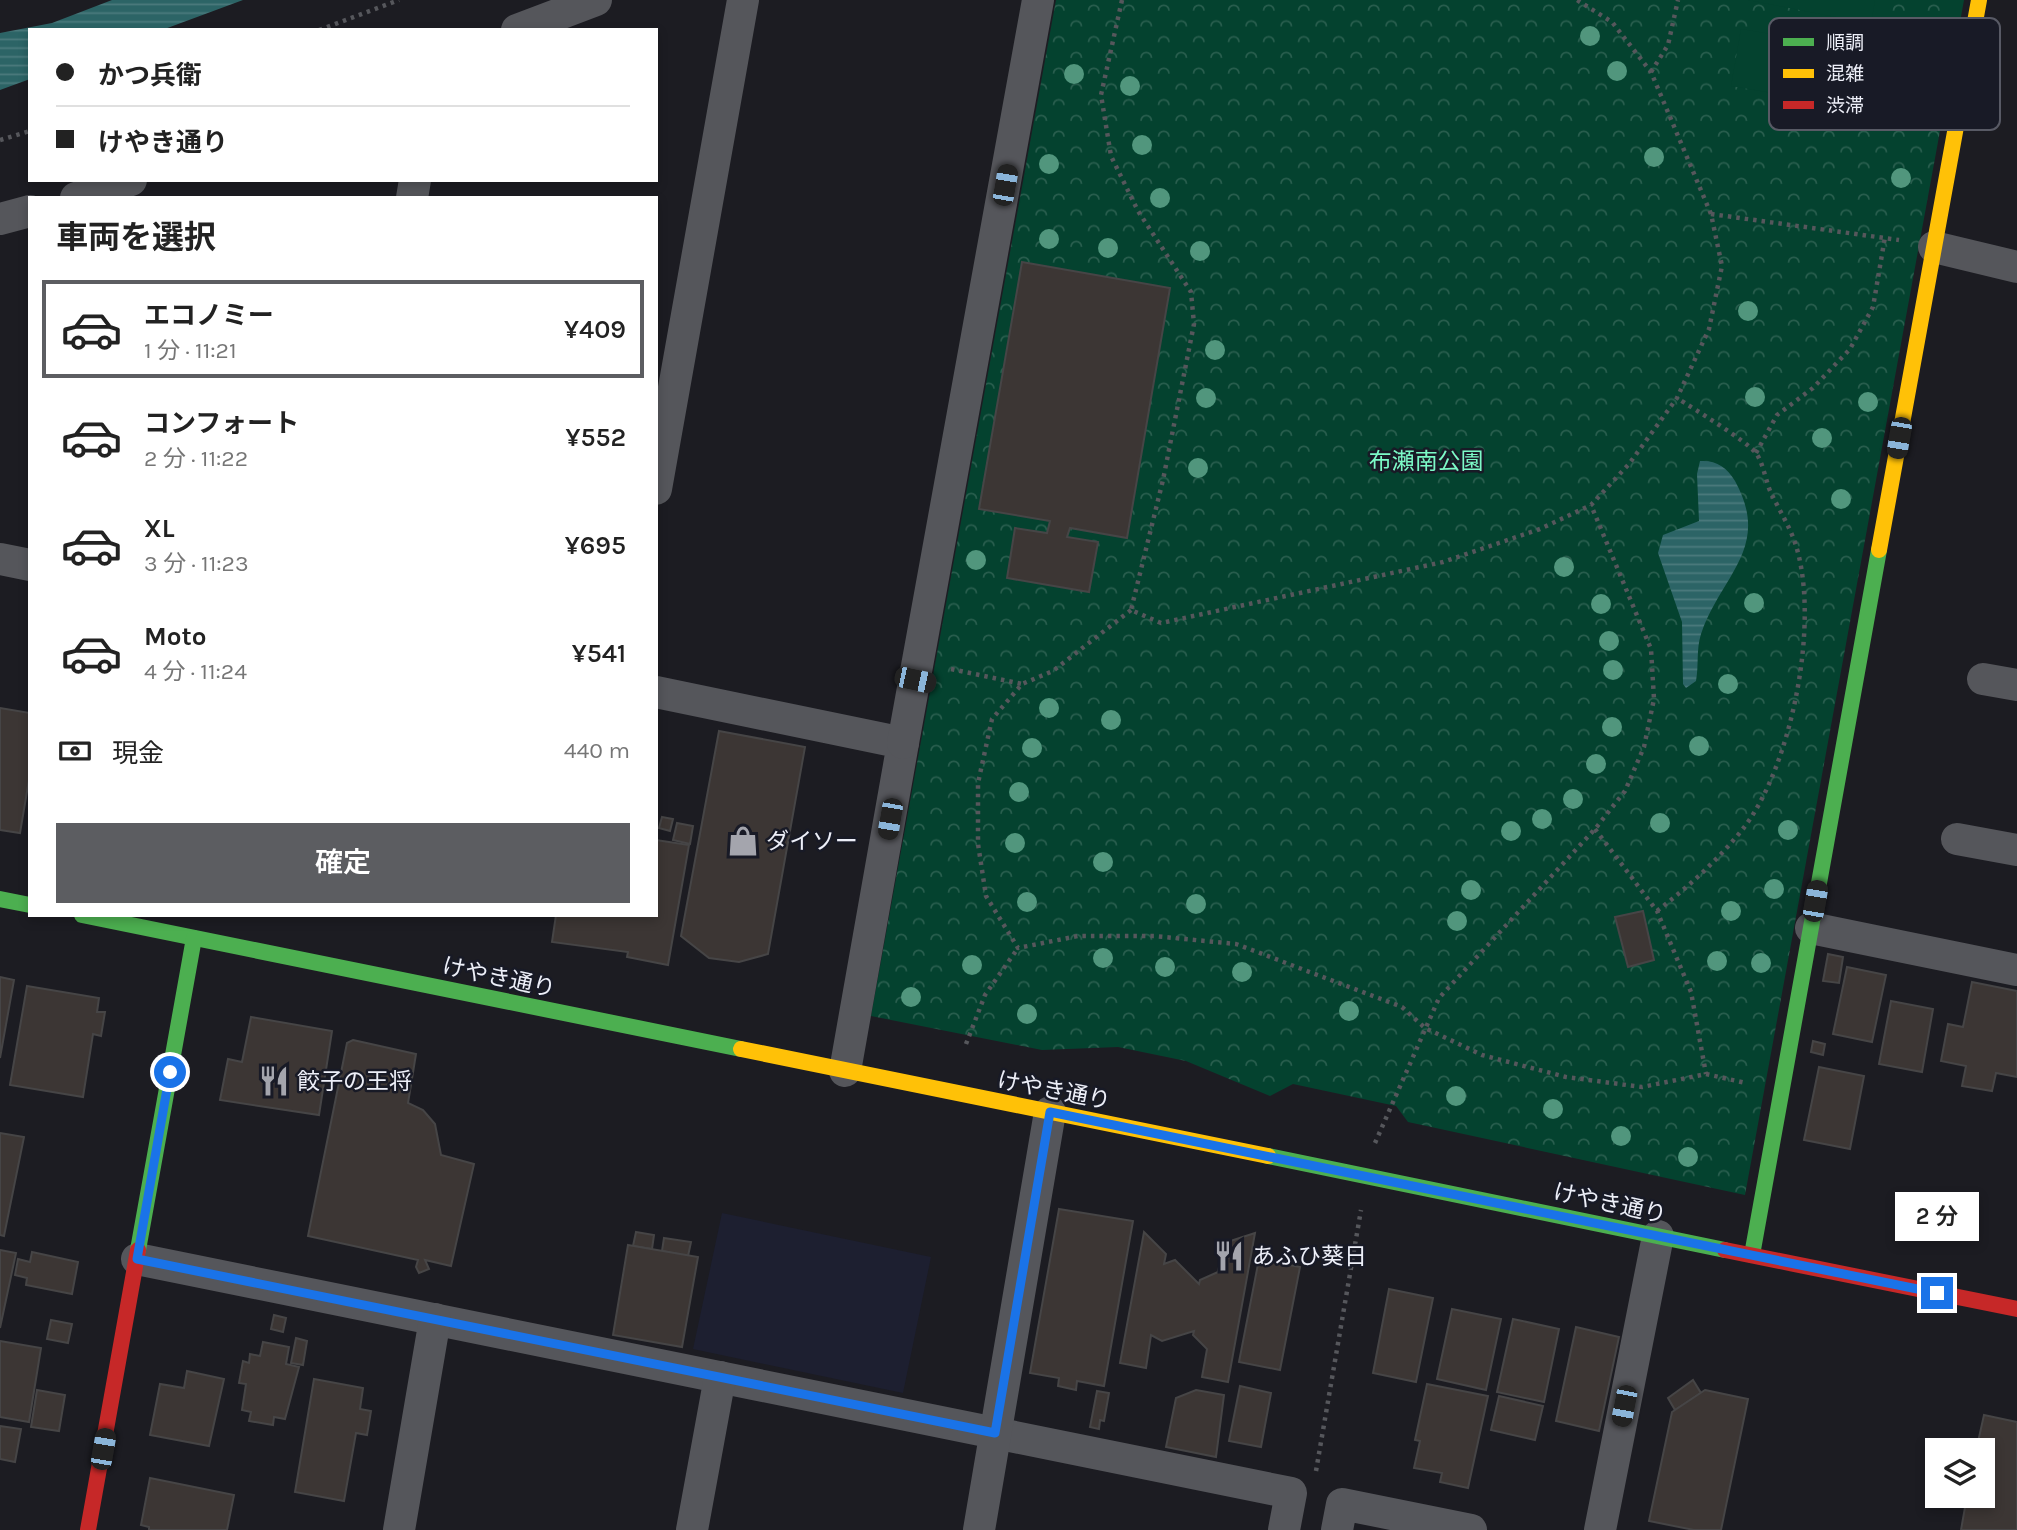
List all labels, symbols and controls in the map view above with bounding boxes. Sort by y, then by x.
legend [1769,18,2000,130]
text: 順調 [1826,32,1864,54]
text: かつ兵衛 [98,60,202,91]
text: 混雑 [1826,63,1864,85]
text: 渋滞 [1826,95,1864,117]
text: けやき通り [98,127,228,158]
car [992,162,1019,208]
text: 車両を選択 [56,219,216,256]
icon: car [60,298,123,361]
text: エコノミー [144,300,274,331]
text: ¥409 [564,314,626,345]
text: 1 分 · 11:21 [144,337,237,364]
icon: car [60,406,123,469]
text: コンフォート [144,408,299,439]
car [1886,415,1913,461]
text: ¥552 [565,422,626,453]
text: 2 分 · 11:22 [144,445,248,472]
park label: 布瀬南公園 [1369,448,1484,475]
text: XL [144,513,175,544]
icon: car [60,514,123,577]
text: ¥695 [565,530,626,561]
text: 3 分 · 11:23 [144,550,249,577]
text: Moto [144,621,206,652]
icon: car [60,622,123,685]
text: ¥541 [572,638,626,669]
text: 4 分 · 11:24 [144,658,247,685]
car [893,665,938,695]
icon: cash [56,732,94,770]
text: 440 m [564,737,630,764]
text: 現金 [112,738,164,769]
car [877,796,904,842]
button: 確定 [56,823,630,903]
shop icon: ダイソー [726,824,760,858]
place label: ダイソー [766,828,858,855]
car [1802,878,1829,924]
street label: けやき通り [440,952,558,1003]
route start [154,1056,186,1088]
restaurant icon: 餃子の王将 [257,1064,291,1098]
street label: けやき通り [995,1066,1113,1115]
place label: 餃子の王将 [297,1068,412,1095]
street label: けやき通り [1551,1178,1669,1229]
callout: 2 分 [1895,1192,1979,1240]
text: 2 分 [1916,1203,1958,1230]
restaurant icon: あふひ葵日 [1212,1239,1246,1273]
place label: あふひ葵日 [1252,1243,1367,1270]
route end [1921,1277,1953,1309]
car [1610,1383,1639,1429]
car [90,1426,117,1472]
map controls [1925,1438,1995,1508]
button: layers [1925,1438,1995,1508]

